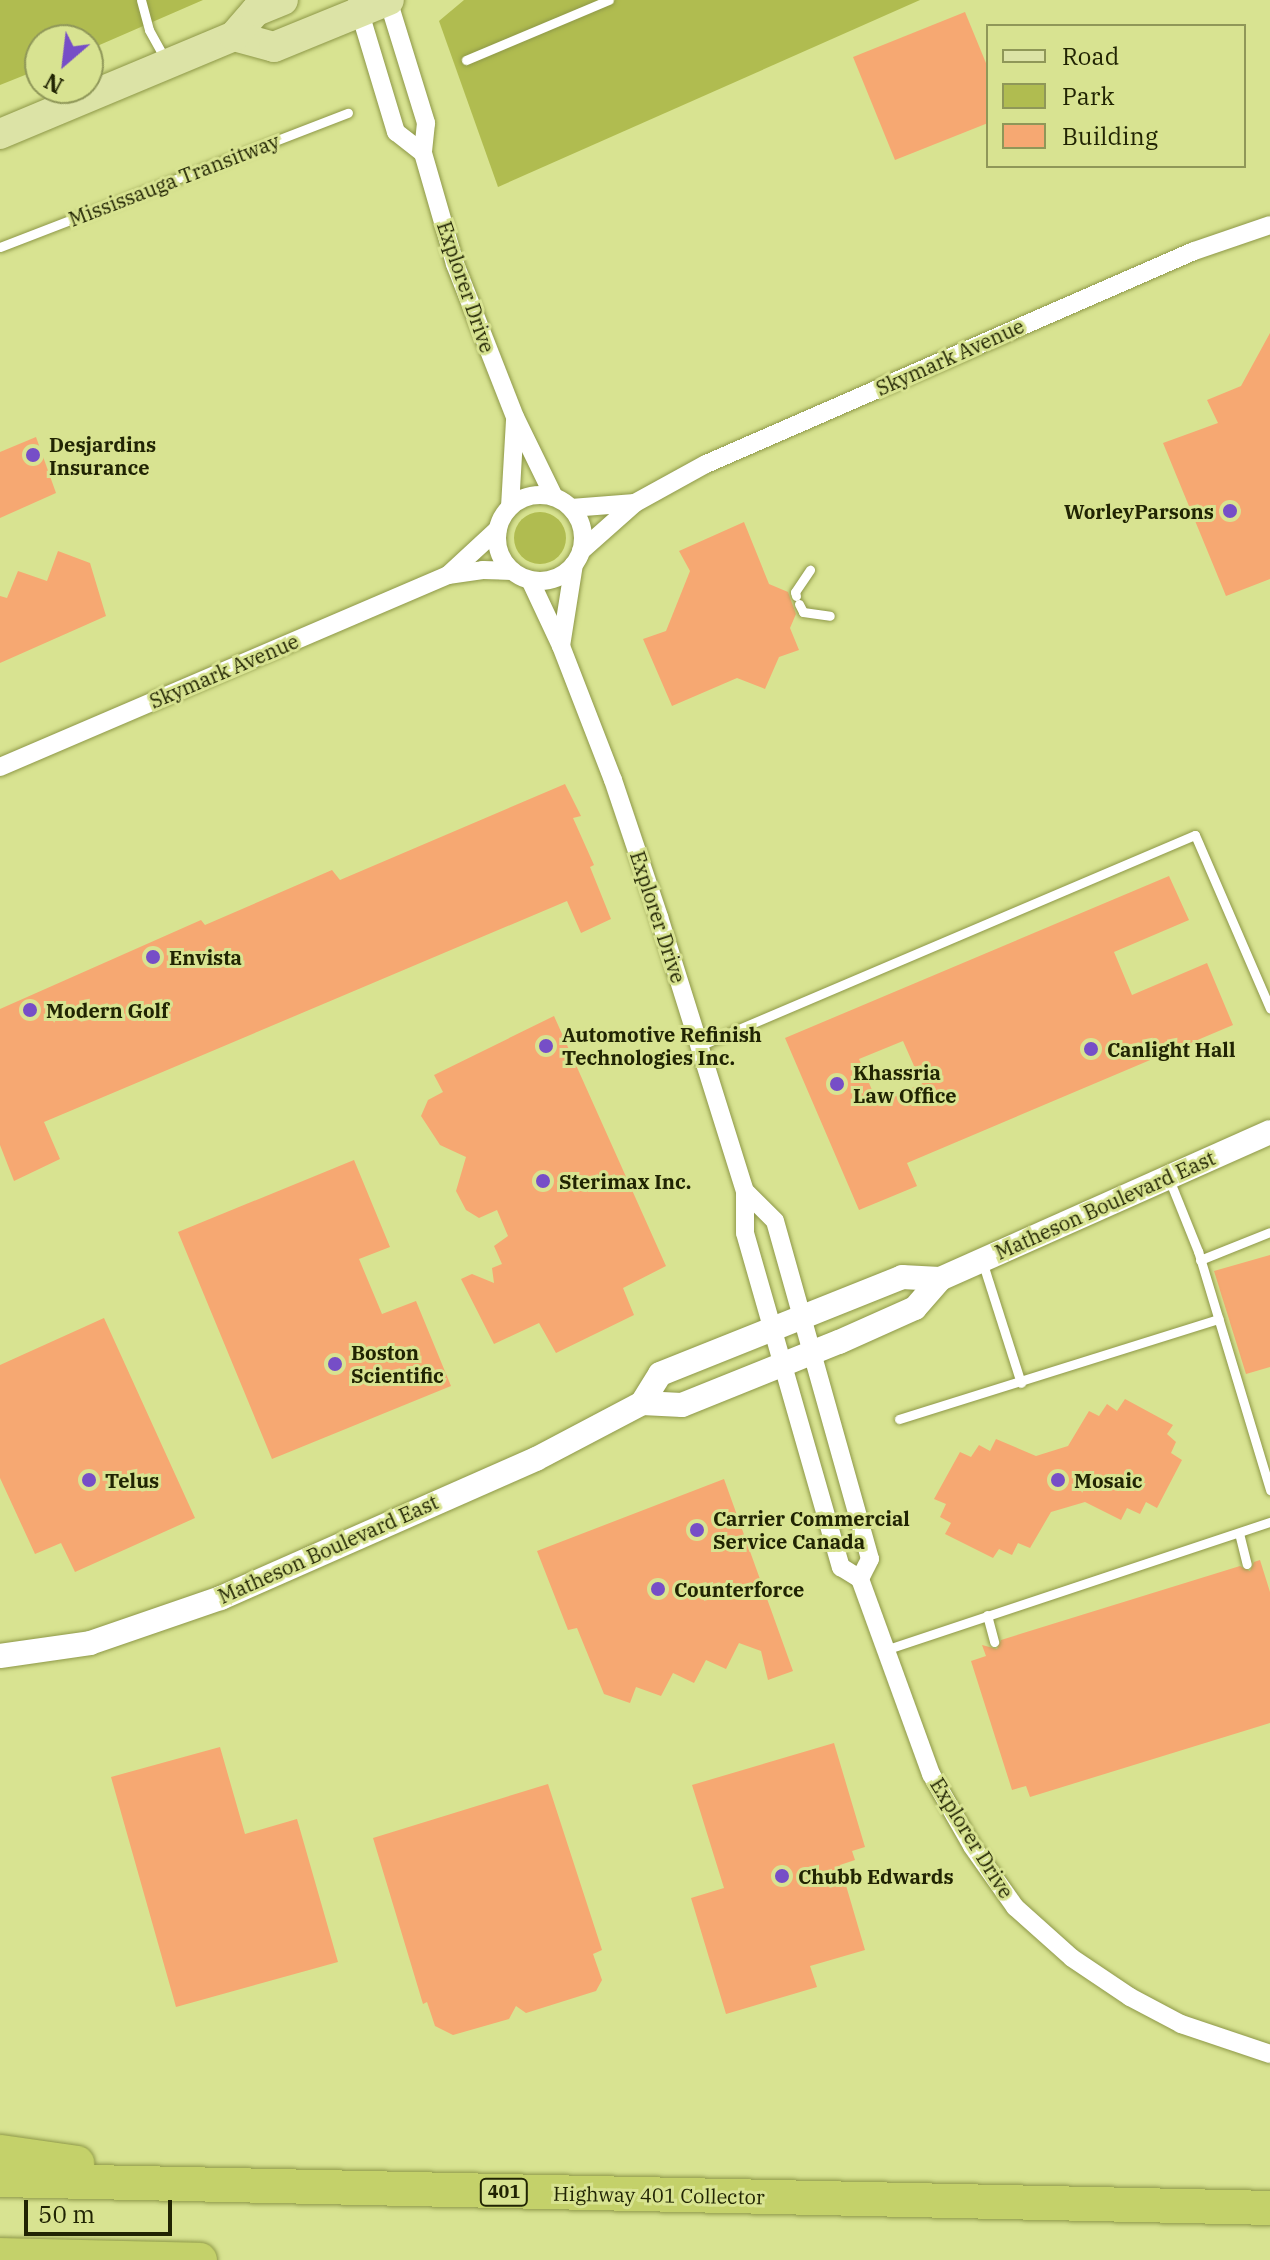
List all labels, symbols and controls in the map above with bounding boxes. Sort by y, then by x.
north arrow [24,24,104,104]
legend [986,24,1246,168]
text: Road [1062,40,1119,72]
text: N [39,67,68,101]
text: Park [1062,80,1114,112]
text: Building [1062,120,1158,152]
street label: Mississauga Transitway [65,129,283,231]
street label: Explorer Drive [432,218,500,356]
street label: Skymark Avenue [872,314,1028,400]
place label: Desjardins Insurance [49,432,156,479]
marker: Desjardins Insurance [24,446,42,464]
place label: WorleyParsons [1064,499,1214,523]
marker: WorleyParsons [1221,502,1239,520]
street label: Skymark Avenue [146,629,302,713]
street label: Explorer Drive [625,848,691,986]
place label: Envista [169,945,242,969]
marker: Envista [144,948,162,966]
place label: Modern Golf [46,998,169,1022]
marker: Modern Golf [21,1001,39,1019]
place label: Automotive Refinish Technologies Inc. [562,1022,762,1069]
marker: Automotive Refinish Technologies Inc. [537,1037,555,1055]
place label: Canlight Hall [1107,1037,1235,1061]
marker: Canlight Hall [1082,1040,1100,1058]
place label: Khassria Law Office [853,1060,957,1107]
marker: Khassria Law Office [828,1075,846,1093]
street label: Matheson Boulevard East [991,1146,1219,1264]
place label: Sterimax Inc. [559,1169,691,1193]
marker: Sterimax Inc. [534,1172,552,1190]
place label: Boston Scientific [351,1340,444,1387]
marker: Boston Scientific [326,1355,344,1373]
place label: Telus [105,1468,159,1492]
place label: Mosaic [1074,1468,1143,1492]
marker: Telus [80,1471,98,1489]
marker: Mosaic [1049,1471,1067,1489]
street label: Matheson Boulevard East [214,1490,442,1608]
place label: Carrier Commercial Service Canada [713,1506,910,1553]
marker: Carrier Commercial Service Canada [688,1521,706,1539]
place label: Counterforce [674,1577,804,1601]
marker: Counterforce [649,1580,667,1598]
street label: Explorer Drive [925,1773,1019,1903]
place label: Chubb Edwards [798,1864,954,1888]
marker: Chubb Edwards [773,1867,791,1885]
road number: 401 [478,2178,530,2206]
street label: Highway 401 Collector [553,2181,765,2209]
scale bar [28,2184,176,2234]
text: 50 m [38,2198,95,2230]

